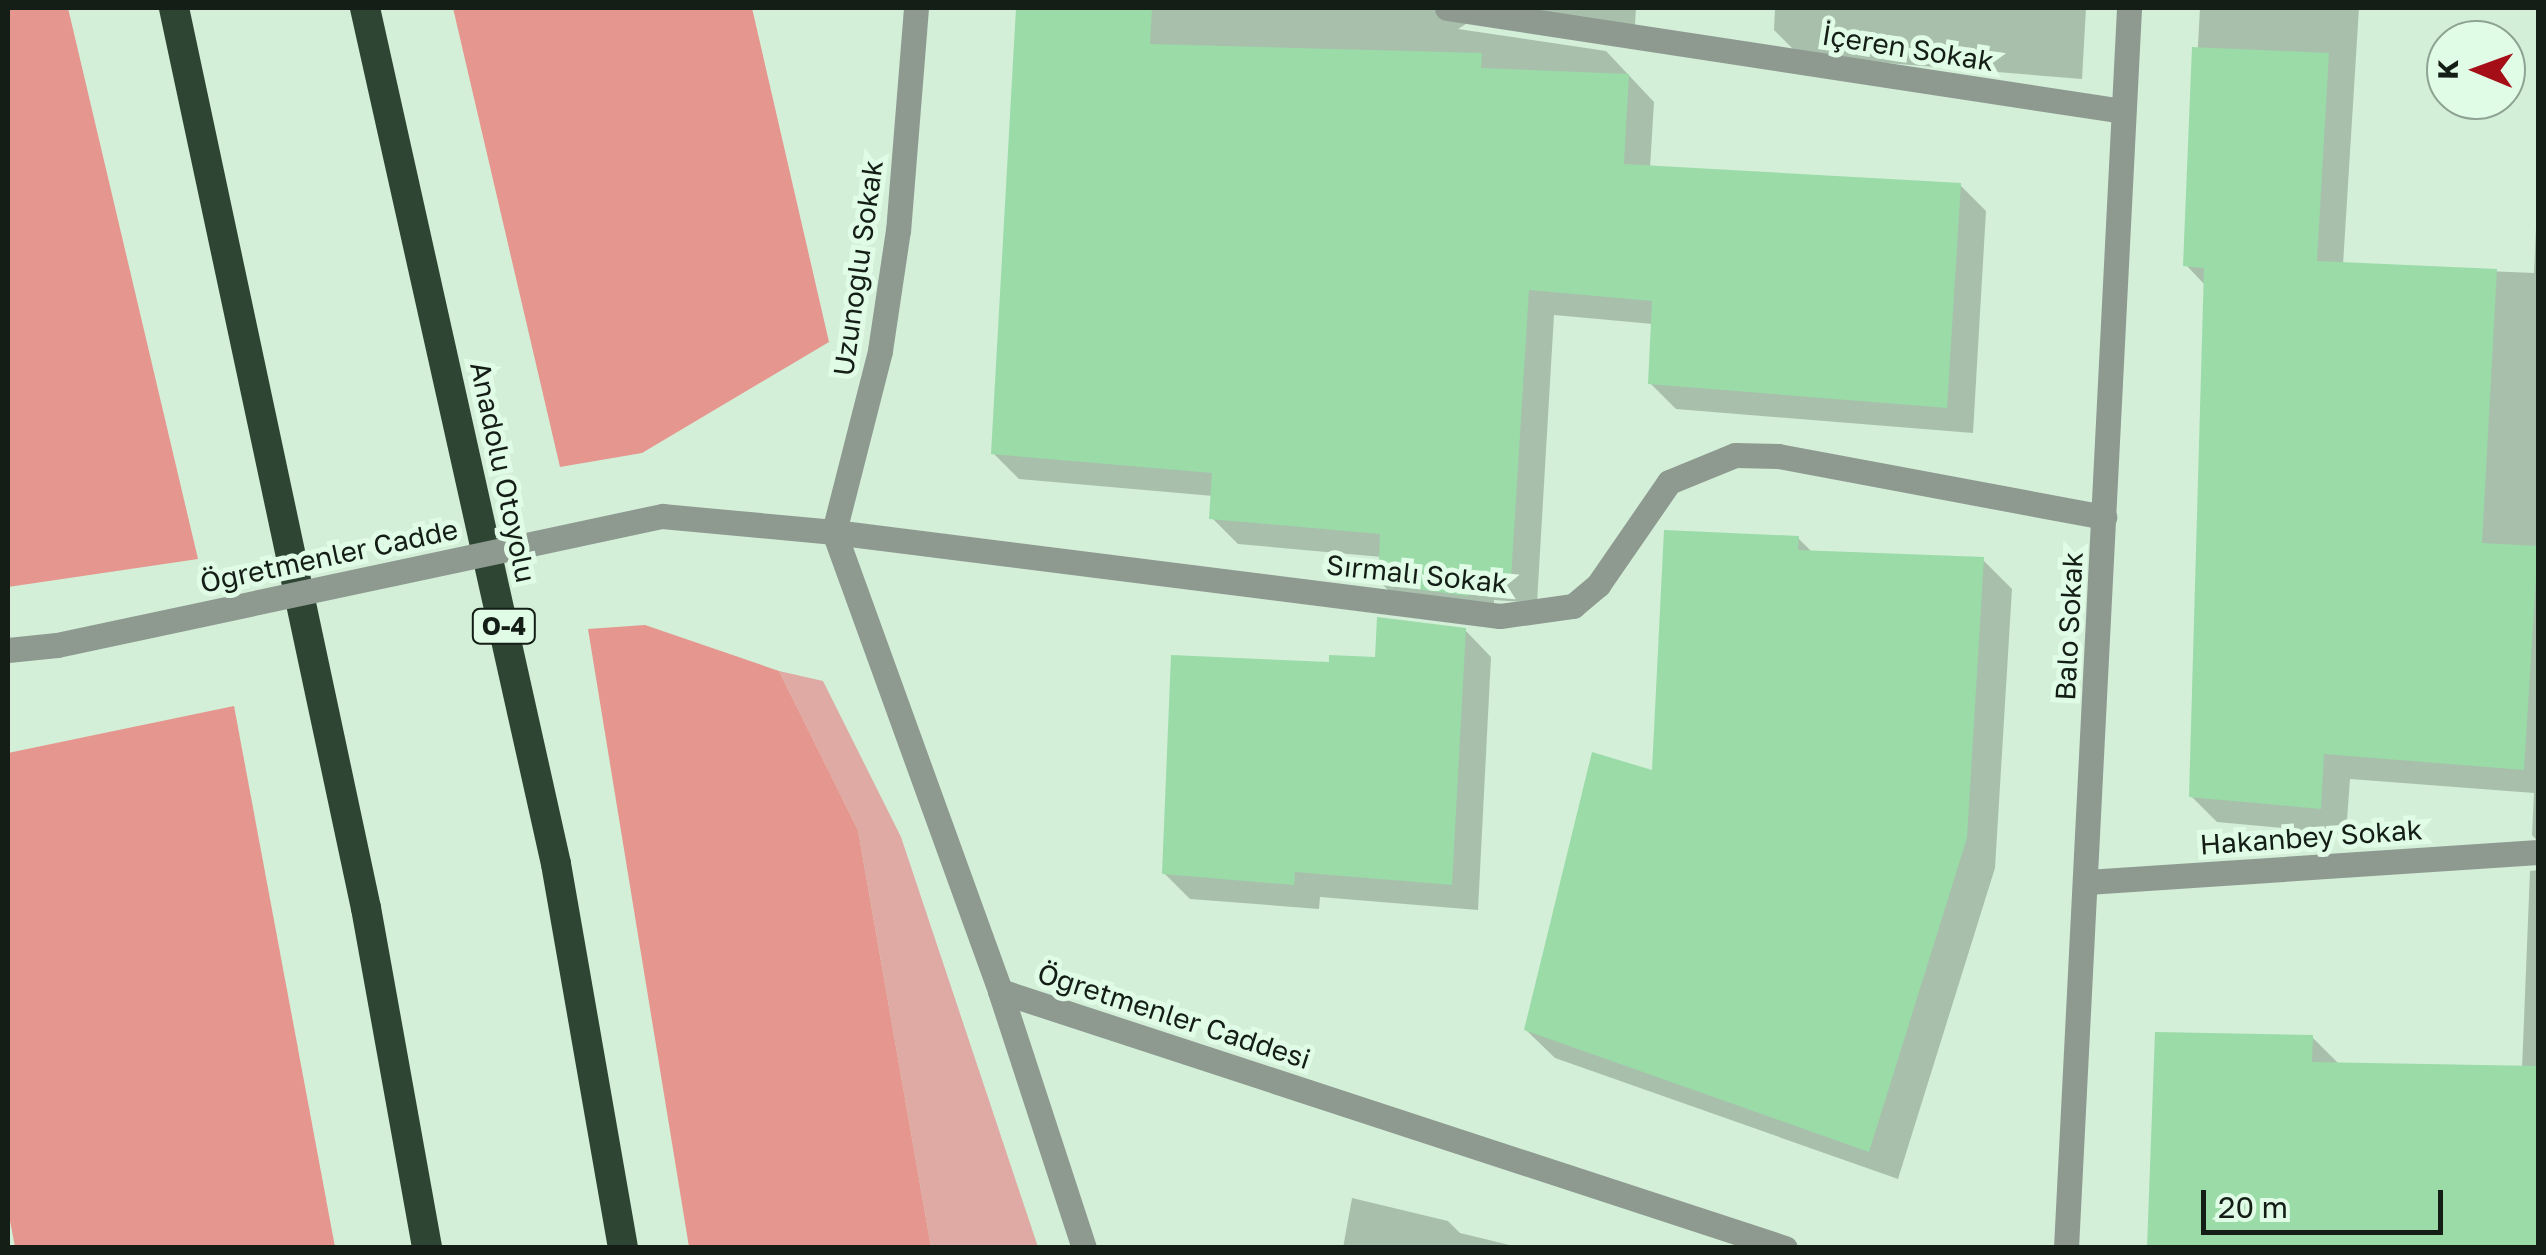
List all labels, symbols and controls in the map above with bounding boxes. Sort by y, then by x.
street label: İçeren Sokak [1820,18,1996,78]
north arrow [2426,20,2526,120]
text: K [2431,59,2464,80]
street label: Uzunoğlu Sokak [826,158,890,378]
street label: Anadolu Otoyolu [463,359,543,585]
street label: Öğretmenler Cadde [197,512,461,600]
street label: Sırmalı Sokak [1325,548,1509,600]
street label: Balo Sokak [2048,551,2090,701]
road number: O-4 [472,606,536,646]
street label: Hakanbey Sokak [2199,812,2423,862]
street label: Öğretmenler Caddesi [1033,956,1315,1076]
scale bar [2206,1170,2448,1232]
text: 20 m [2218,1189,2288,1225]

